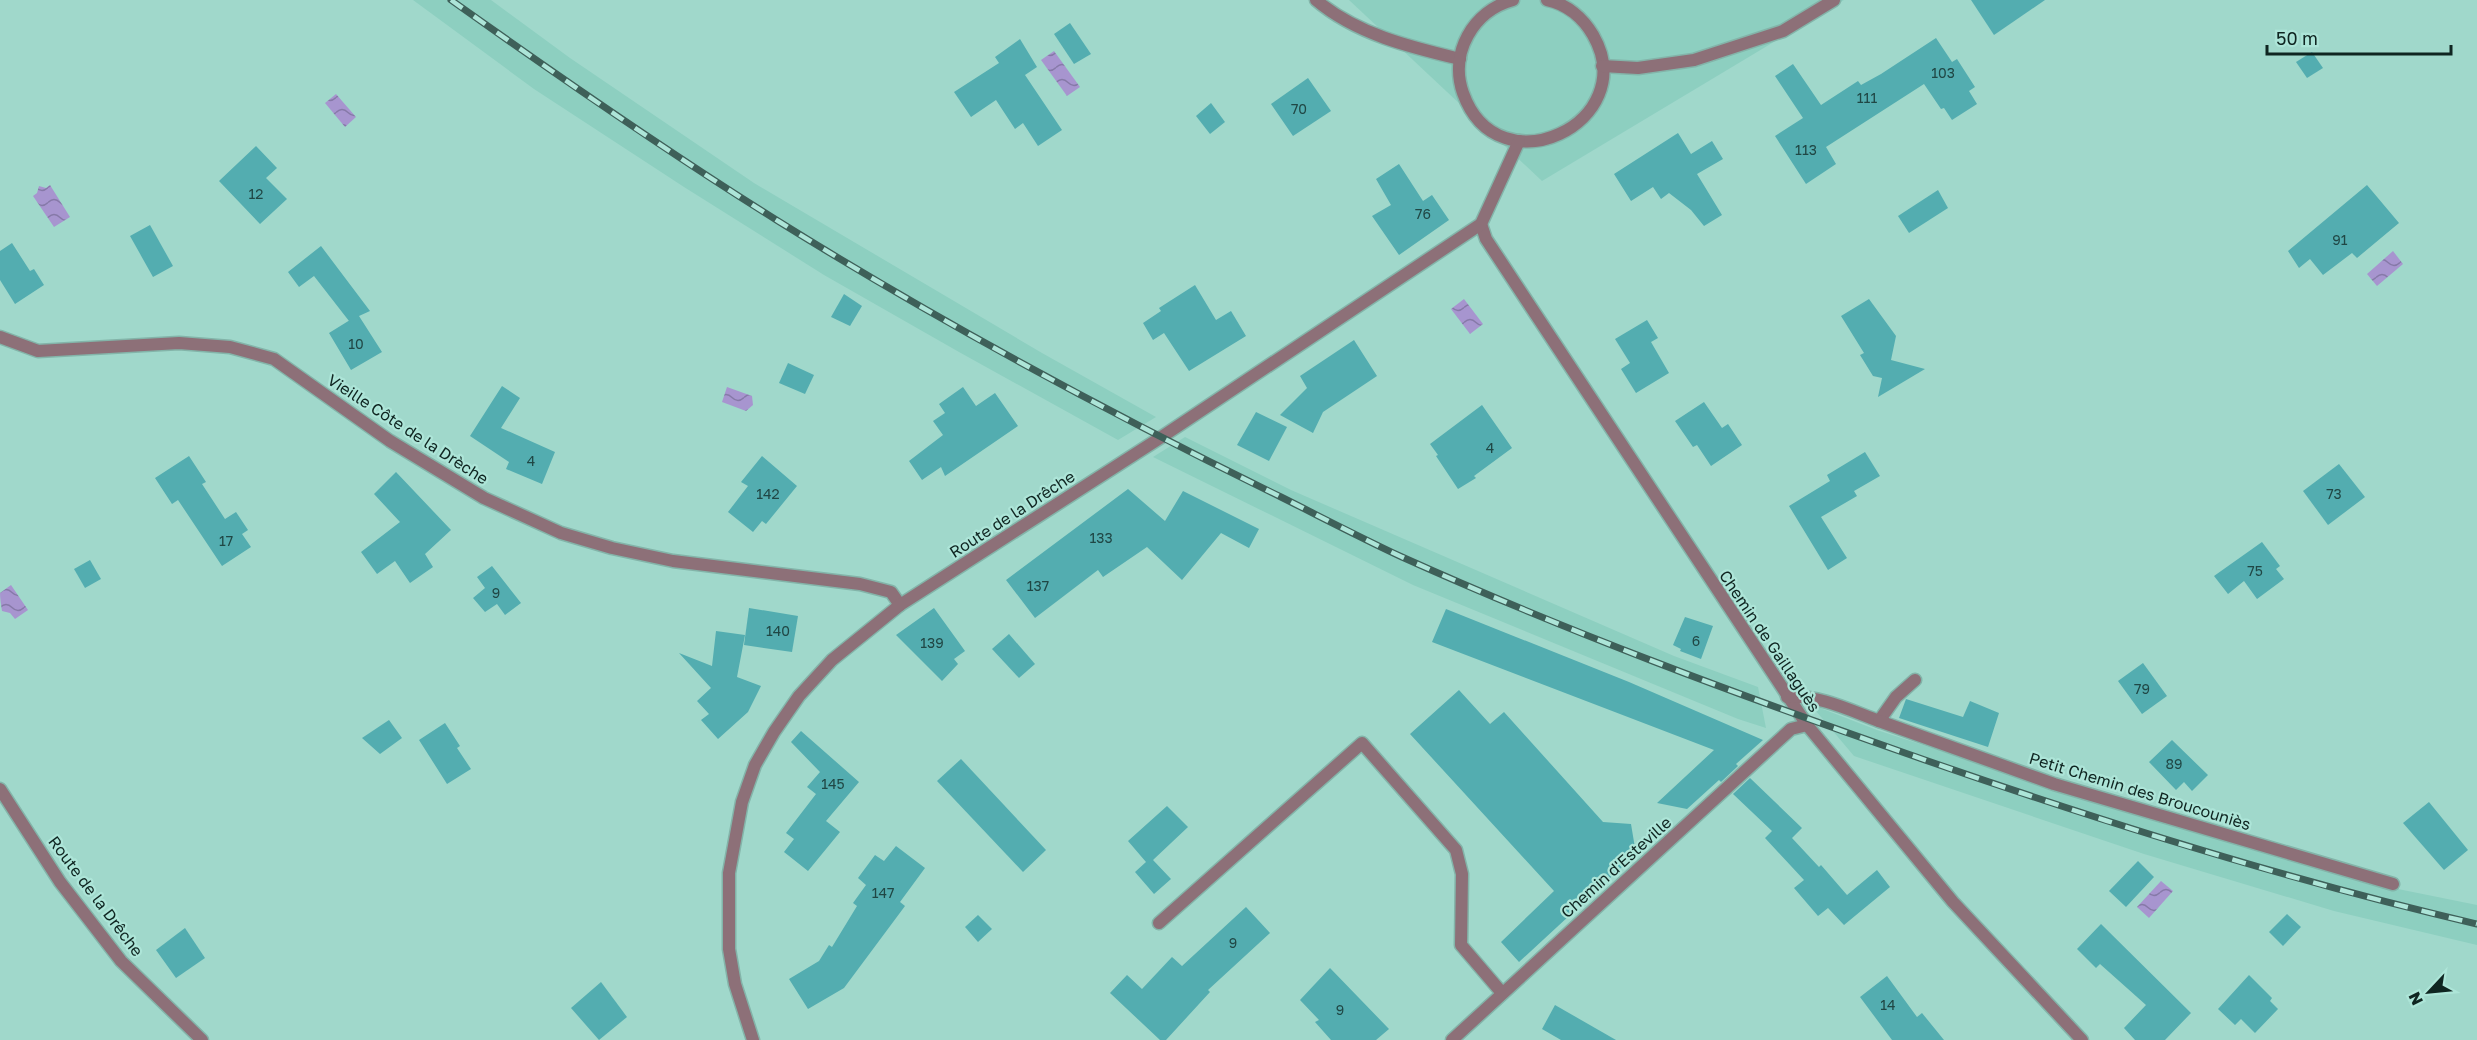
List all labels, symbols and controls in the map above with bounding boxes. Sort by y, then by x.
scale bar [2267,18,2452,56]
text: 50 m [2276,27,2318,49]
house number: 103 [1931,64,1955,81]
house number: 111 [1857,89,1877,106]
house number: 70 [1291,100,1307,117]
house number: 113 [1795,141,1817,158]
house number: 12 [249,185,263,202]
house number: 76 [1415,205,1431,222]
house number: 91 [2332,231,2348,248]
house number: 10 [348,335,364,352]
street label: Vieille Côte de la Drèche [324,369,492,489]
house number: 4 [1486,439,1494,456]
house number: 4 [527,452,535,469]
street label: Route de la Drêche [946,466,1078,562]
house number: 142 [756,485,780,502]
house number: 73 [2326,485,2342,502]
house number: 133 [1089,529,1113,546]
house number: 17 [219,532,233,549]
house number: 75 [2247,562,2263,579]
street label: Chemin de Gaillaguès [1715,566,1825,716]
house number: 137 [1027,577,1049,594]
house number: 9 [492,584,500,601]
house number: 140 [766,622,790,639]
house number: 6 [1692,632,1700,649]
house number: 139 [920,634,944,651]
house number: 79 [2134,680,2150,697]
street label: Petit Chemin des Broucouniès [2027,748,2253,834]
house number: 89 [2165,755,2183,772]
house number: 145 [821,775,845,792]
street label: Chemin d'Esteville [1557,812,1675,922]
street label: Route de la Drêche [44,832,148,960]
house number: 147 [872,884,894,901]
house number: 9 [1229,934,1237,951]
north arrow [2399,962,2459,1022]
text: N [2404,989,2427,1008]
house number: 14 [1880,996,1896,1013]
house number: 9 [1336,1001,1344,1018]

